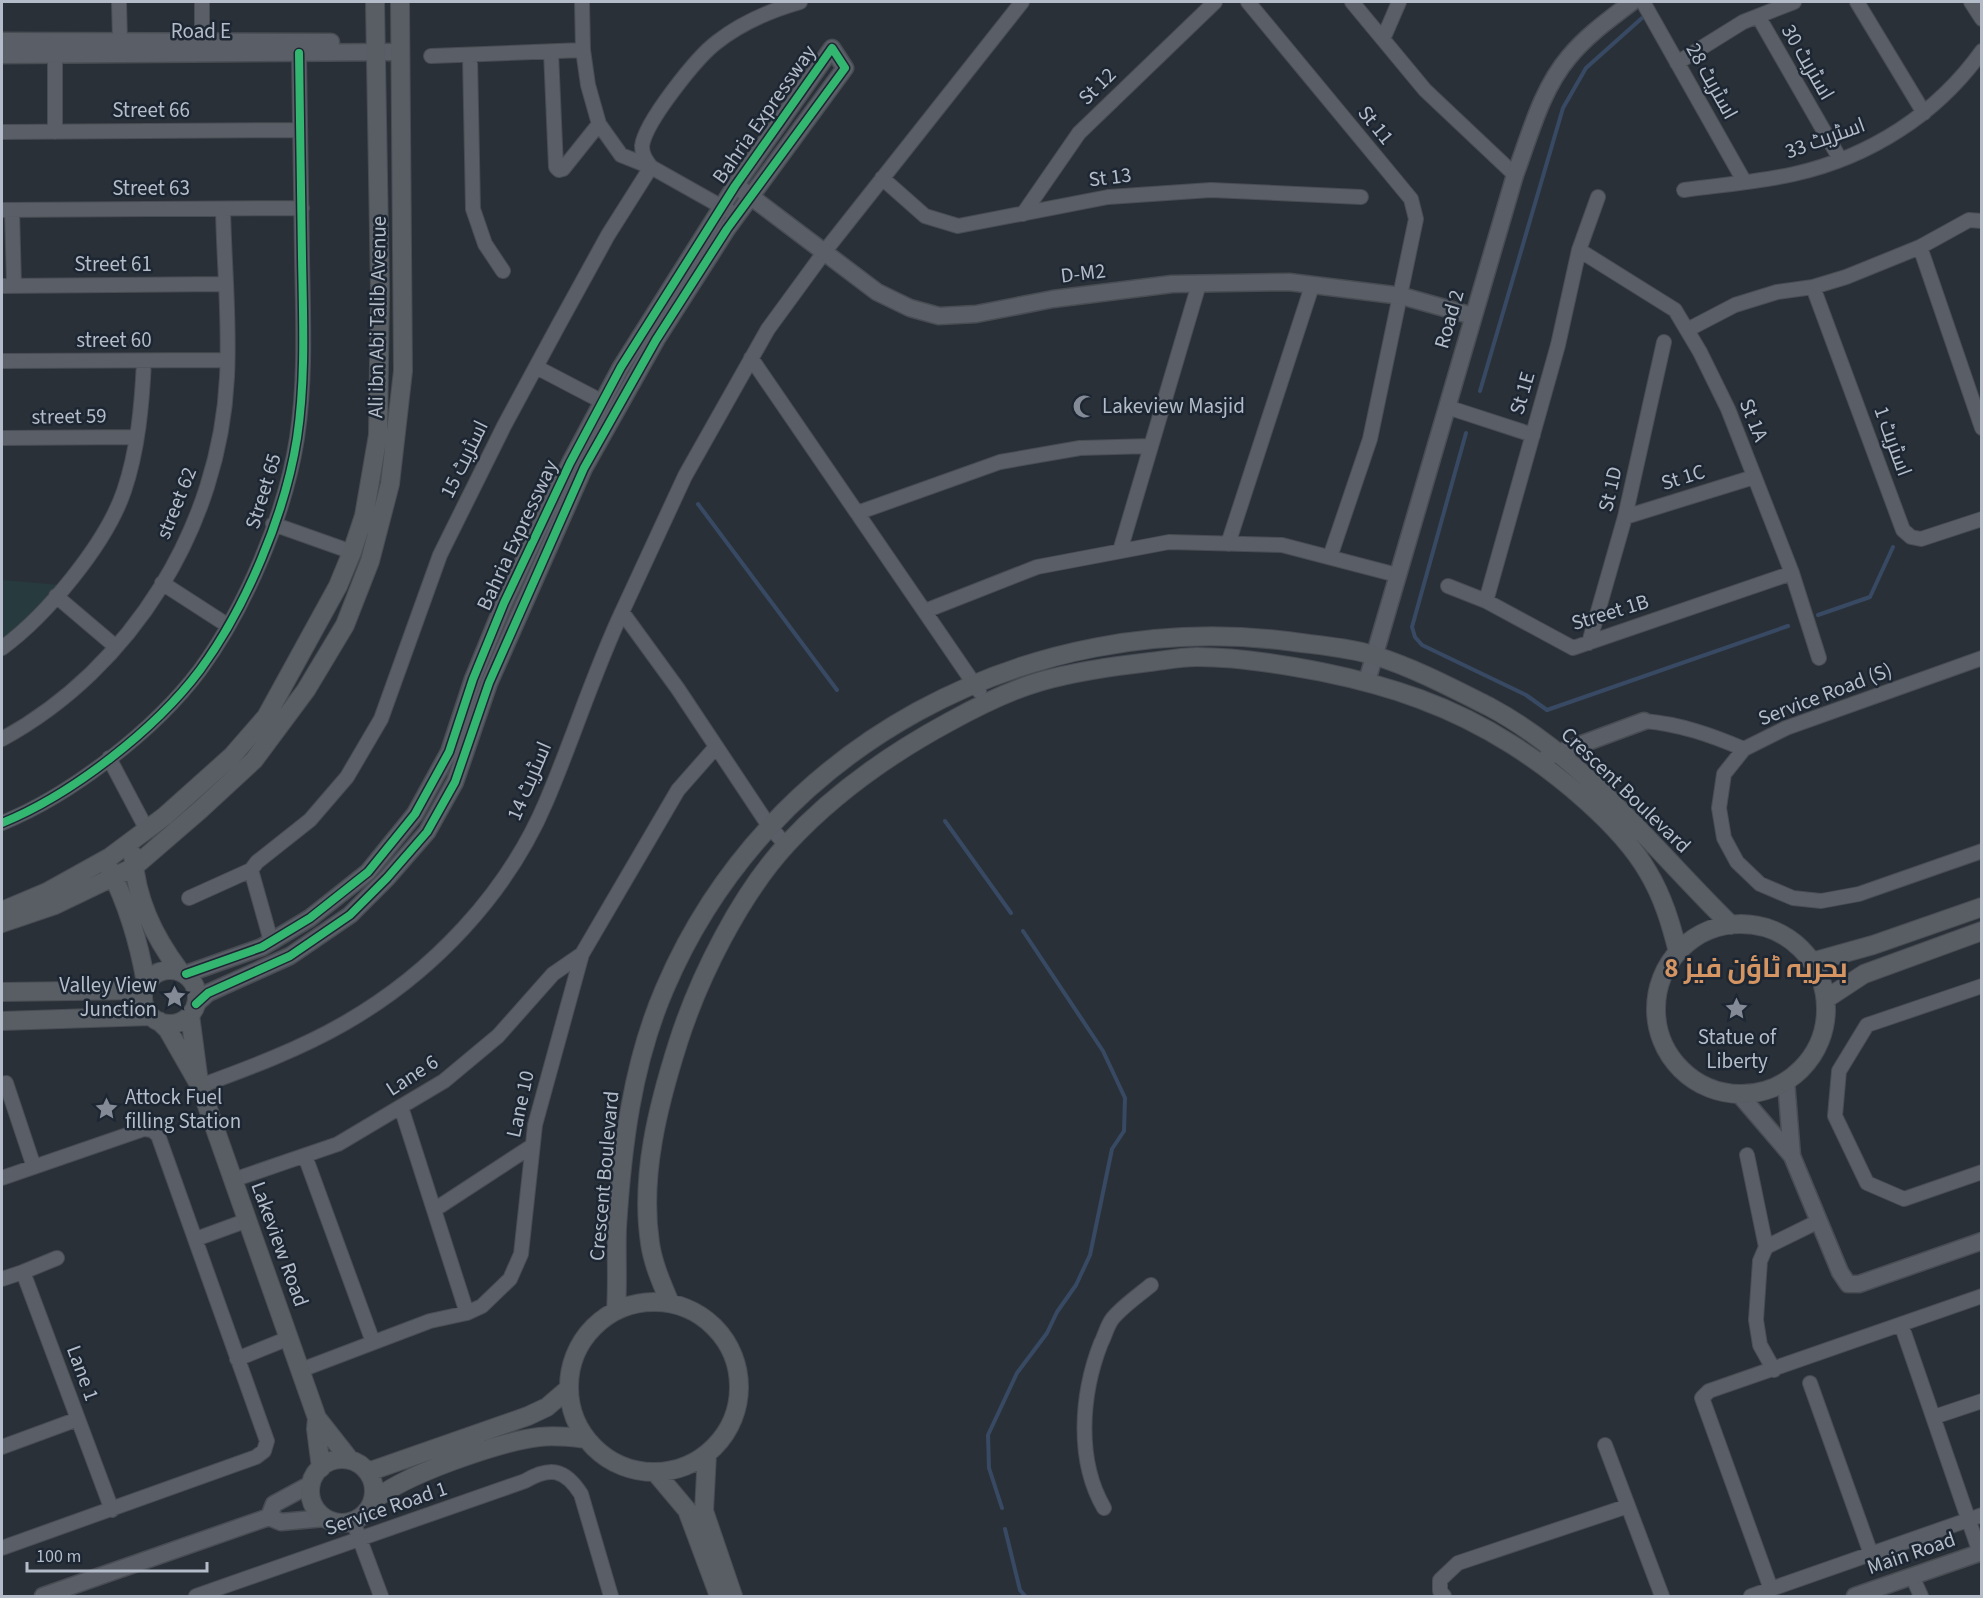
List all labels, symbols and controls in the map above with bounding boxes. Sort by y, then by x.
street label: Road E [171,16,231,46]
street label: اسٹریٹ 30 [1774,18,1842,106]
street label: اسٹریٹ 28 [1679,37,1745,125]
street label: Bahria Expressway [705,38,823,190]
street label: St 12 [1071,60,1123,112]
street label: Street 66 [112,95,190,125]
street label: St 11 [1351,99,1401,151]
street label: اسٹریٹ 33 [1781,110,1869,166]
street label: St 13 [1087,159,1133,195]
street label: Street 63 [112,173,190,203]
street label: Ali ibn Abi Talib Avenue [360,216,394,418]
street label: Street 61 [74,249,152,279]
street label: D-M2 [1059,255,1107,291]
street label: Road 2 [1426,286,1472,352]
street label: street 60 [76,325,152,355]
street label: St 1E [1502,368,1542,418]
place label: Lakeview Masjid [1102,391,1245,421]
mosque icon: Lakeview Masjid [1071,393,1097,419]
street label: St 1A [1732,394,1776,447]
street label: street 59 [31,400,107,432]
street label: اسٹریٹ 1 [1866,402,1920,480]
street label: اسٹریٹ 15 [432,415,496,503]
street label: Street 65 [237,449,289,533]
street label: Bahria Expressway [469,454,565,615]
street label: St 1C [1657,456,1709,498]
street label: street 62 [148,462,204,544]
street label: St 1D [1590,464,1630,514]
street label: Street 1B [1568,586,1652,638]
street label: Service Road (S) [1754,655,1896,733]
street label: Crescent Boulevard [1554,720,1698,860]
street label: اسٹریٹ 14 [499,737,559,825]
district label: بحریہ ٹاؤن فیز 8 [1664,949,1848,988]
place label: Valley View Junction [59,970,157,1024]
place icon: Valley View Junction [162,984,188,1010]
place icon: Statue of Liberty [1724,996,1750,1022]
place label: Statue of Liberty [1698,1022,1777,1076]
street label: Lane 6 [380,1047,444,1103]
street label: Lane 10 [498,1068,542,1140]
place label: Attock Fuel filling Station [125,1082,241,1136]
street label: Crescent Boulevard [582,1090,626,1262]
place icon: Attock Fuel filling Station [94,1096,120,1122]
street label: Lakeview Road [243,1177,317,1311]
street label: Lane 1 [59,1341,107,1405]
street label: Service Road 1 [321,1473,451,1543]
street label: Main Road [1863,1524,1959,1582]
scale bar [27,1535,207,1573]
text: 100 m [36,1544,81,1569]

